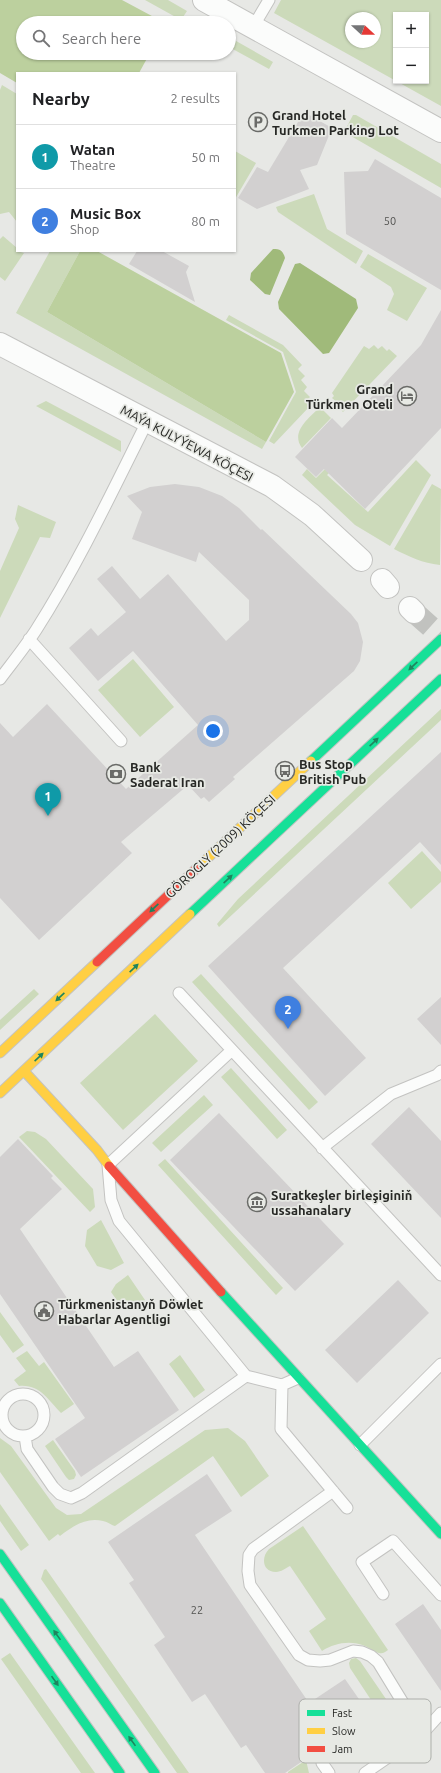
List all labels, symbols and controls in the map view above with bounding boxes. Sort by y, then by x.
north arrow [345,12,381,48]
map controls [393,12,429,84]
button: + [393,12,429,48]
search box [16,16,236,60]
icon: search [30,27,52,49]
text: Search here [62,30,141,47]
button: − [393,48,429,84]
text: Nearby [32,89,90,108]
text: 2 results [170,91,220,105]
place label: Grand Hotel Turkmen Parking Lot [272,108,399,137]
parking icon: Grand Hotel Turkmen Parking Lot [247,111,269,133]
text: Watan [70,141,115,158]
text: 1 [41,150,49,164]
text: 50 m [191,150,220,164]
text: Theatre [70,158,116,172]
text: Music Box [70,205,141,222]
text: 2 [41,214,49,228]
text: 80 m [191,214,220,228]
house number: 50 [384,215,396,227]
text: Shop [70,222,99,236]
place label: Grand Türkmen Oteli [306,382,393,411]
hotel icon: Grand Türkmen Oteli [396,385,418,407]
street label: MAÝA KULYÝEWA KÖÇESI [118,401,256,484]
one-way arrow [408,661,417,670]
your location [203,721,223,741]
one-way arrow [369,737,379,747]
place label: Bus Stop British Pub [299,757,366,786]
place label: Bank Saderat Iran [130,760,205,789]
bus stop icon: Bus Stop British Pub [274,760,296,782]
bank icon: Bank Saderat Iran [105,763,127,785]
pin: 1 [35,783,61,816]
street label: GÖROGLY (2009) KÖÇESI [162,791,278,901]
one-way arrow [224,875,233,884]
one-way arrow [150,903,159,912]
one-way arrow [129,963,139,973]
one-way arrow [55,992,65,1002]
pin: 2 [275,996,301,1029]
one-way arrow [34,1052,44,1062]
place label: Suratkeşler birleşiginiň ussahanalary [271,1188,412,1217]
museum icon: Suratkeşler birleşiginiň ussahanalary [246,1191,268,1213]
place label: Türkmenistanyň Döwlet Habarlar Agentligi [58,1297,204,1326]
public building icon: Türkmenistanyň Döwlet Habarlar Agentligi [33,1300,55,1322]
house number: 22 [191,1604,203,1616]
one-way arrow [53,1630,61,1640]
one-way arrow [51,1676,59,1686]
legend [299,1699,431,1763]
text: Fast [332,1707,353,1719]
text: Slow [332,1725,356,1737]
one-way arrow [128,1736,136,1746]
text: Jam [332,1743,353,1755]

